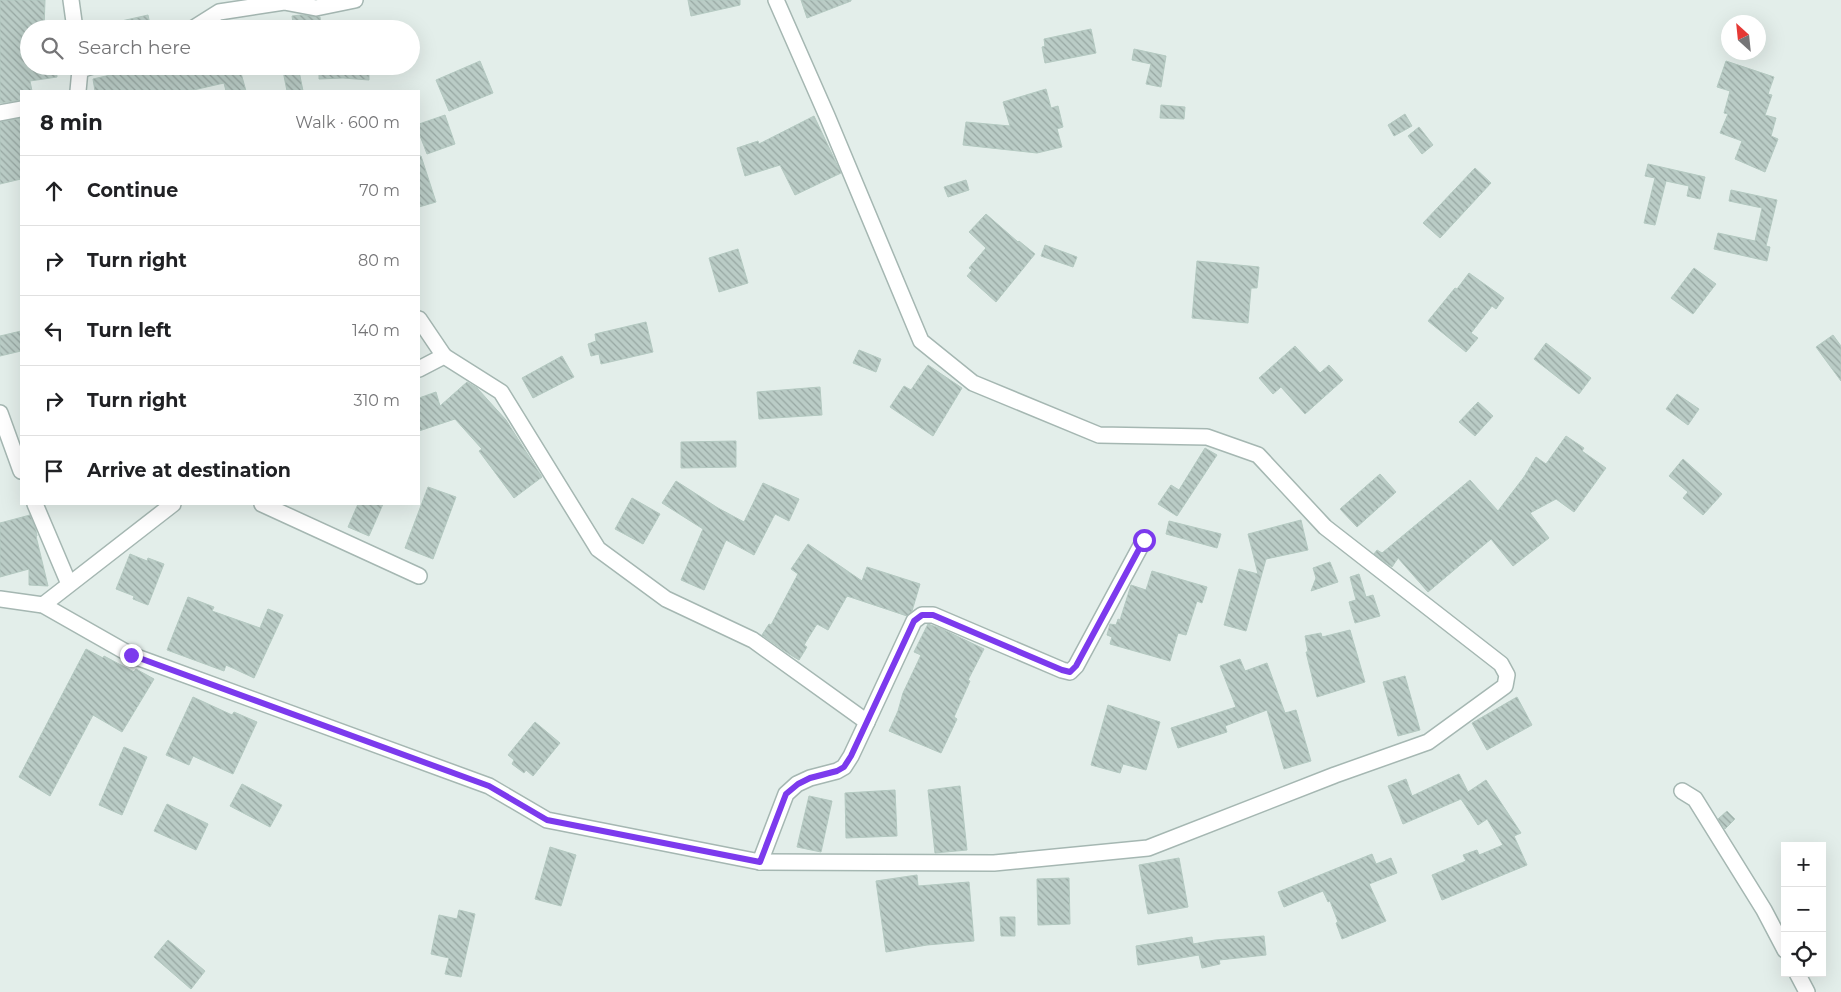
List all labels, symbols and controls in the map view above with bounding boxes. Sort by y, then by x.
north arrow [1721,15,1766,60]
search box [20,20,420,75]
icon: search [38,34,66,62]
text: Search here [78,36,191,59]
text: 8 min [40,110,103,135]
text: Walk · 600 m [295,113,400,132]
icon: ahead [40,177,68,205]
text: Continue [87,179,178,202]
text: 70 m [359,181,400,200]
icon: right [40,247,68,275]
text: Turn right [87,249,187,272]
text: 80 m [358,251,400,270]
icon: left [40,317,68,345]
text: Turn left [87,319,172,342]
text: 140 m [352,321,400,340]
icon: right [40,387,68,415]
text: Turn right [87,389,187,412]
text: 310 m [353,391,400,410]
icon: arrive [40,457,68,485]
text: Arrive at destination [87,459,291,482]
route start [1133,529,1156,552]
route end [120,644,143,667]
map controls [1781,842,1826,977]
button: + [1781,842,1826,887]
button: − [1781,887,1826,932]
button: locate [1781,932,1826,977]

